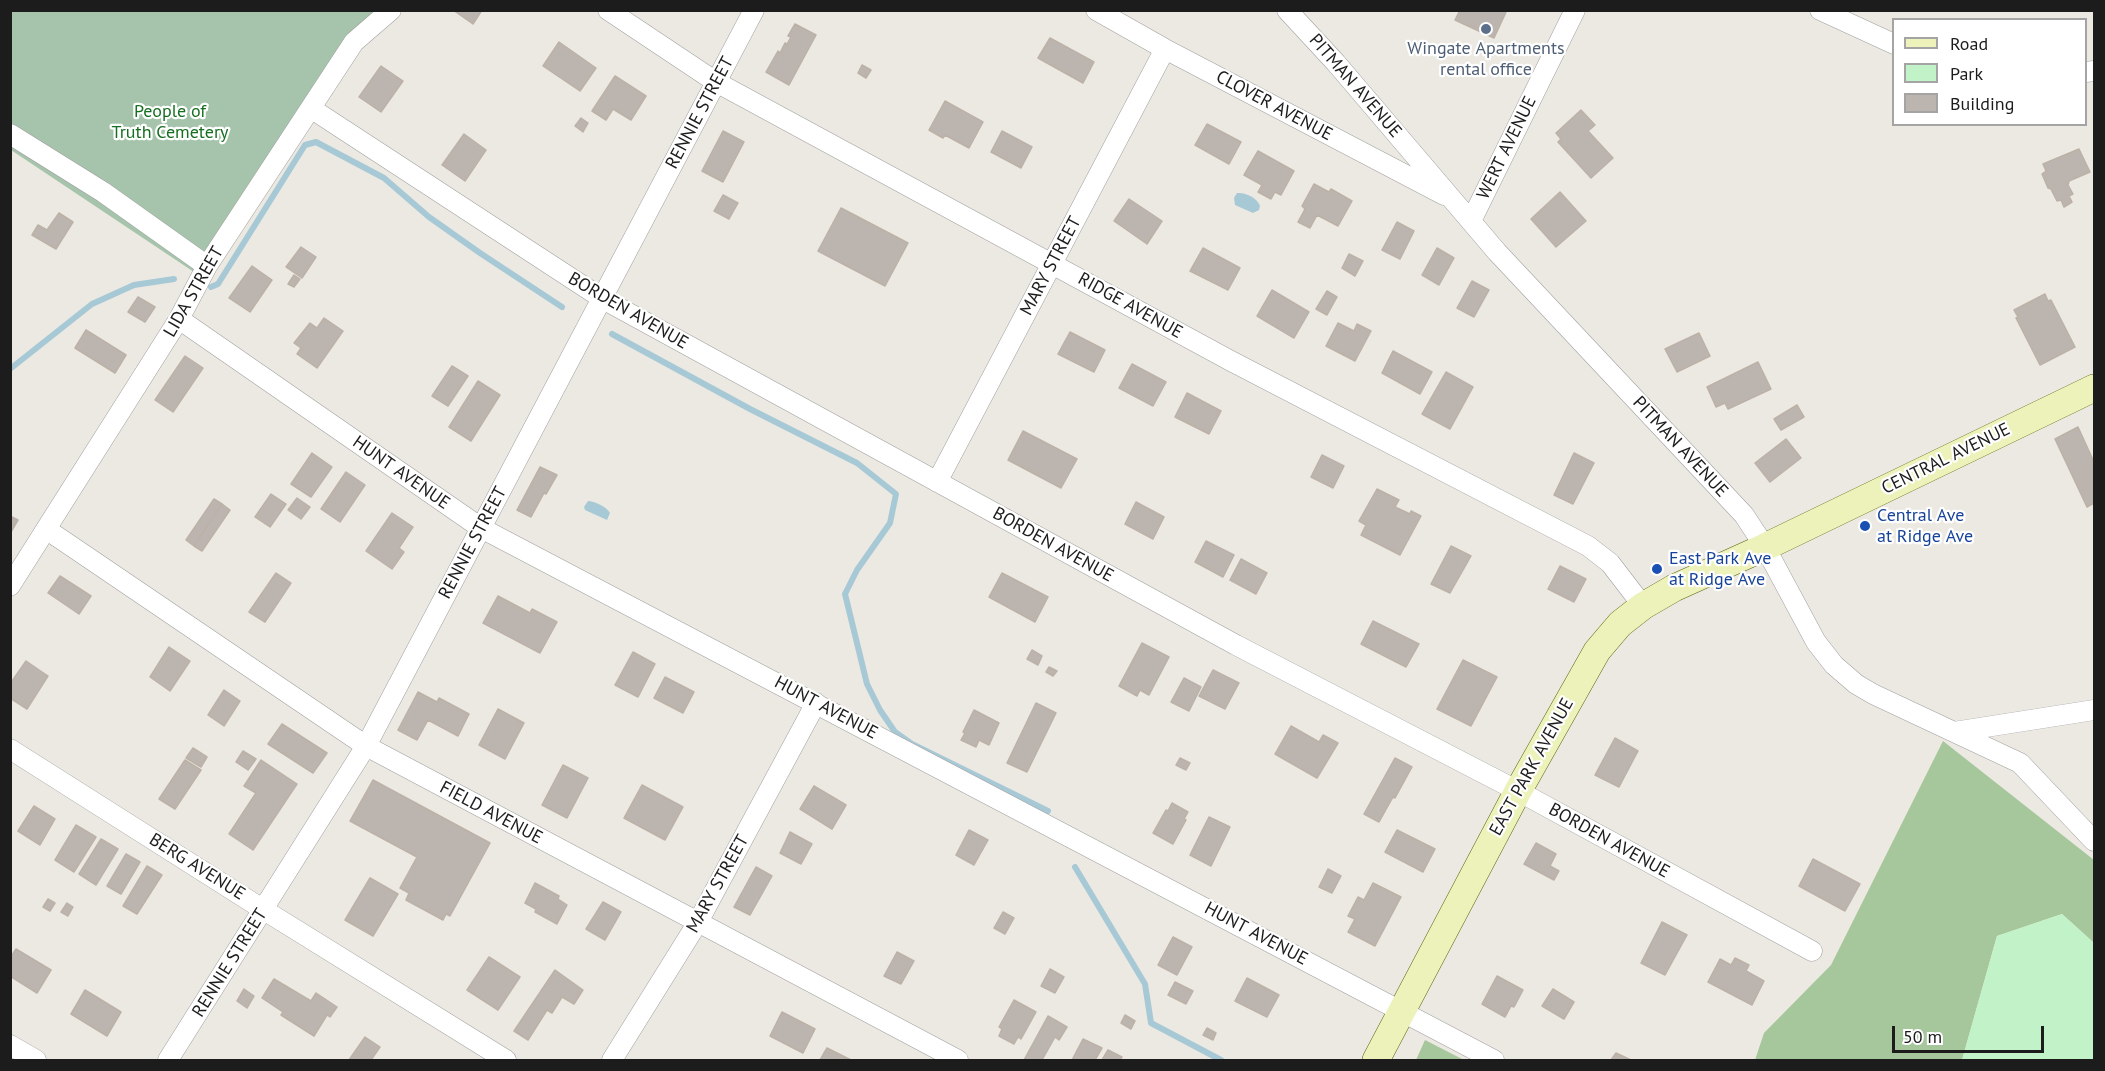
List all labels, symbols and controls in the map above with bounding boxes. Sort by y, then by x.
legend [1892,18,2087,126]
marker: Wingate Apartments rental office [1479,22,1493,36]
street label: PITMAN AVENUE [1304,30,1406,142]
text: Road [1950,32,1988,55]
place label: Wingate Apartments rental office [1407,38,1565,80]
street label: RENNIE STREET [661,53,739,173]
text: Park [1950,62,1983,85]
street label: CLOVER AVENUE [1212,66,1336,146]
text: Building [1950,92,2014,115]
street label: WERT AVENUE [1473,93,1541,203]
park label: People of Truth Cemetery [112,101,228,144]
street label: MARY STREET [1016,213,1086,319]
street label: LIDA STREET [159,243,229,341]
street label: BORDEN AVENUE [564,268,692,354]
street label: RIDGE AVENUE [1074,268,1186,344]
street label: PITMAN AVENUE [1628,392,1732,502]
street label: CENTRAL AVENUE [1878,419,2014,499]
street label: HUNT AVENUE [348,432,454,514]
street label: RENNIE STREET [434,483,512,603]
street label: BORDEN AVENUE [989,503,1117,587]
place label: Central Ave at Ridge Ave [1877,505,1973,548]
marker: Central Ave at Ridge Ave [1858,519,1872,533]
place label: East Park Ave at Ridge Ave [1669,548,1771,590]
marker: East Park Ave at Ridge Ave [1650,562,1664,576]
street label: HUNT AVENUE [771,672,881,744]
street label: EAST PARK AVENUE [1485,695,1579,839]
street label: FIELD AVENUE [436,777,546,849]
street label: BORDEN AVENUE [1545,799,1673,883]
street label: BERG AVENUE [145,829,249,905]
street label: MARY STREET [682,831,754,937]
street label: HUNT AVENUE [1201,898,1311,970]
street label: RENNIE STREET [188,905,272,1021]
scale bar [1895,1014,2046,1052]
text: 50 m [1903,1025,1942,1048]

